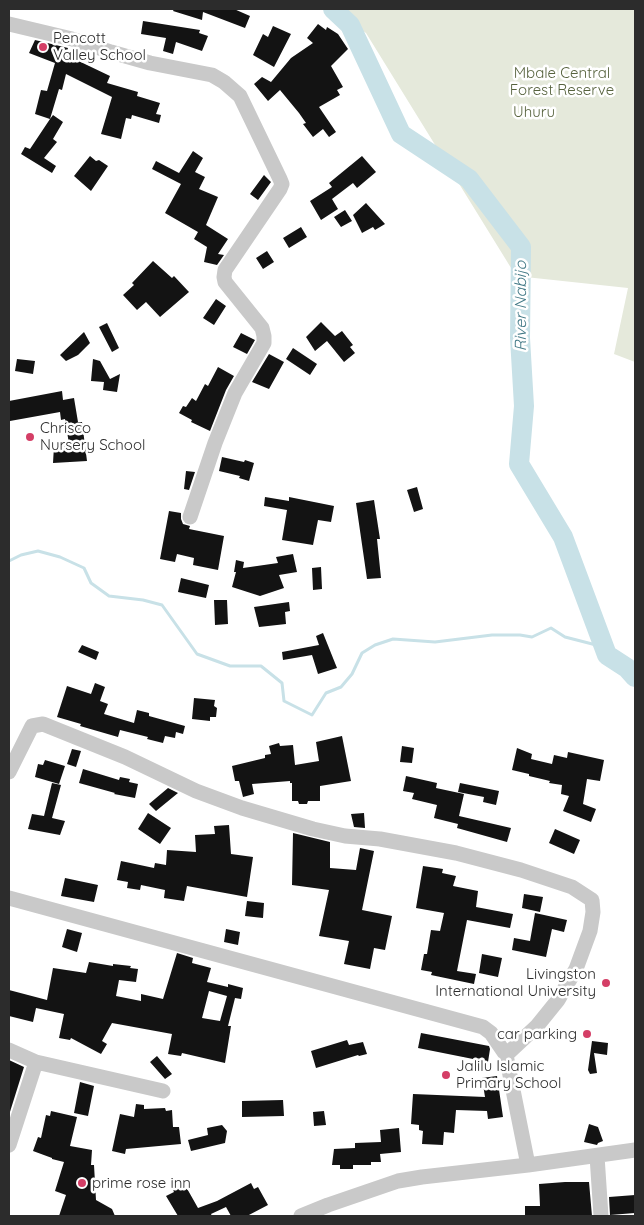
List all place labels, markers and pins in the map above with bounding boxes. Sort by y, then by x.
place label: Pencott Valley School [53,29,146,64]
marker: Pencott Valley School [37,41,49,53]
place label: Chrisco Nursery School [40,419,145,454]
marker: Chrisco Nursery School [24,431,36,443]
place label: Livingston International University [435,965,596,1000]
marker: Livingston International University [600,977,612,989]
place label: car parking [497,1025,577,1043]
marker: car parking [581,1028,593,1040]
place label: Jalilu Islamic Primary School [456,1057,561,1092]
marker: Jalilu Islamic Primary School [440,1069,452,1081]
place label: prime rose inn [92,1174,191,1192]
marker: prime rose inn [76,1177,88,1189]

